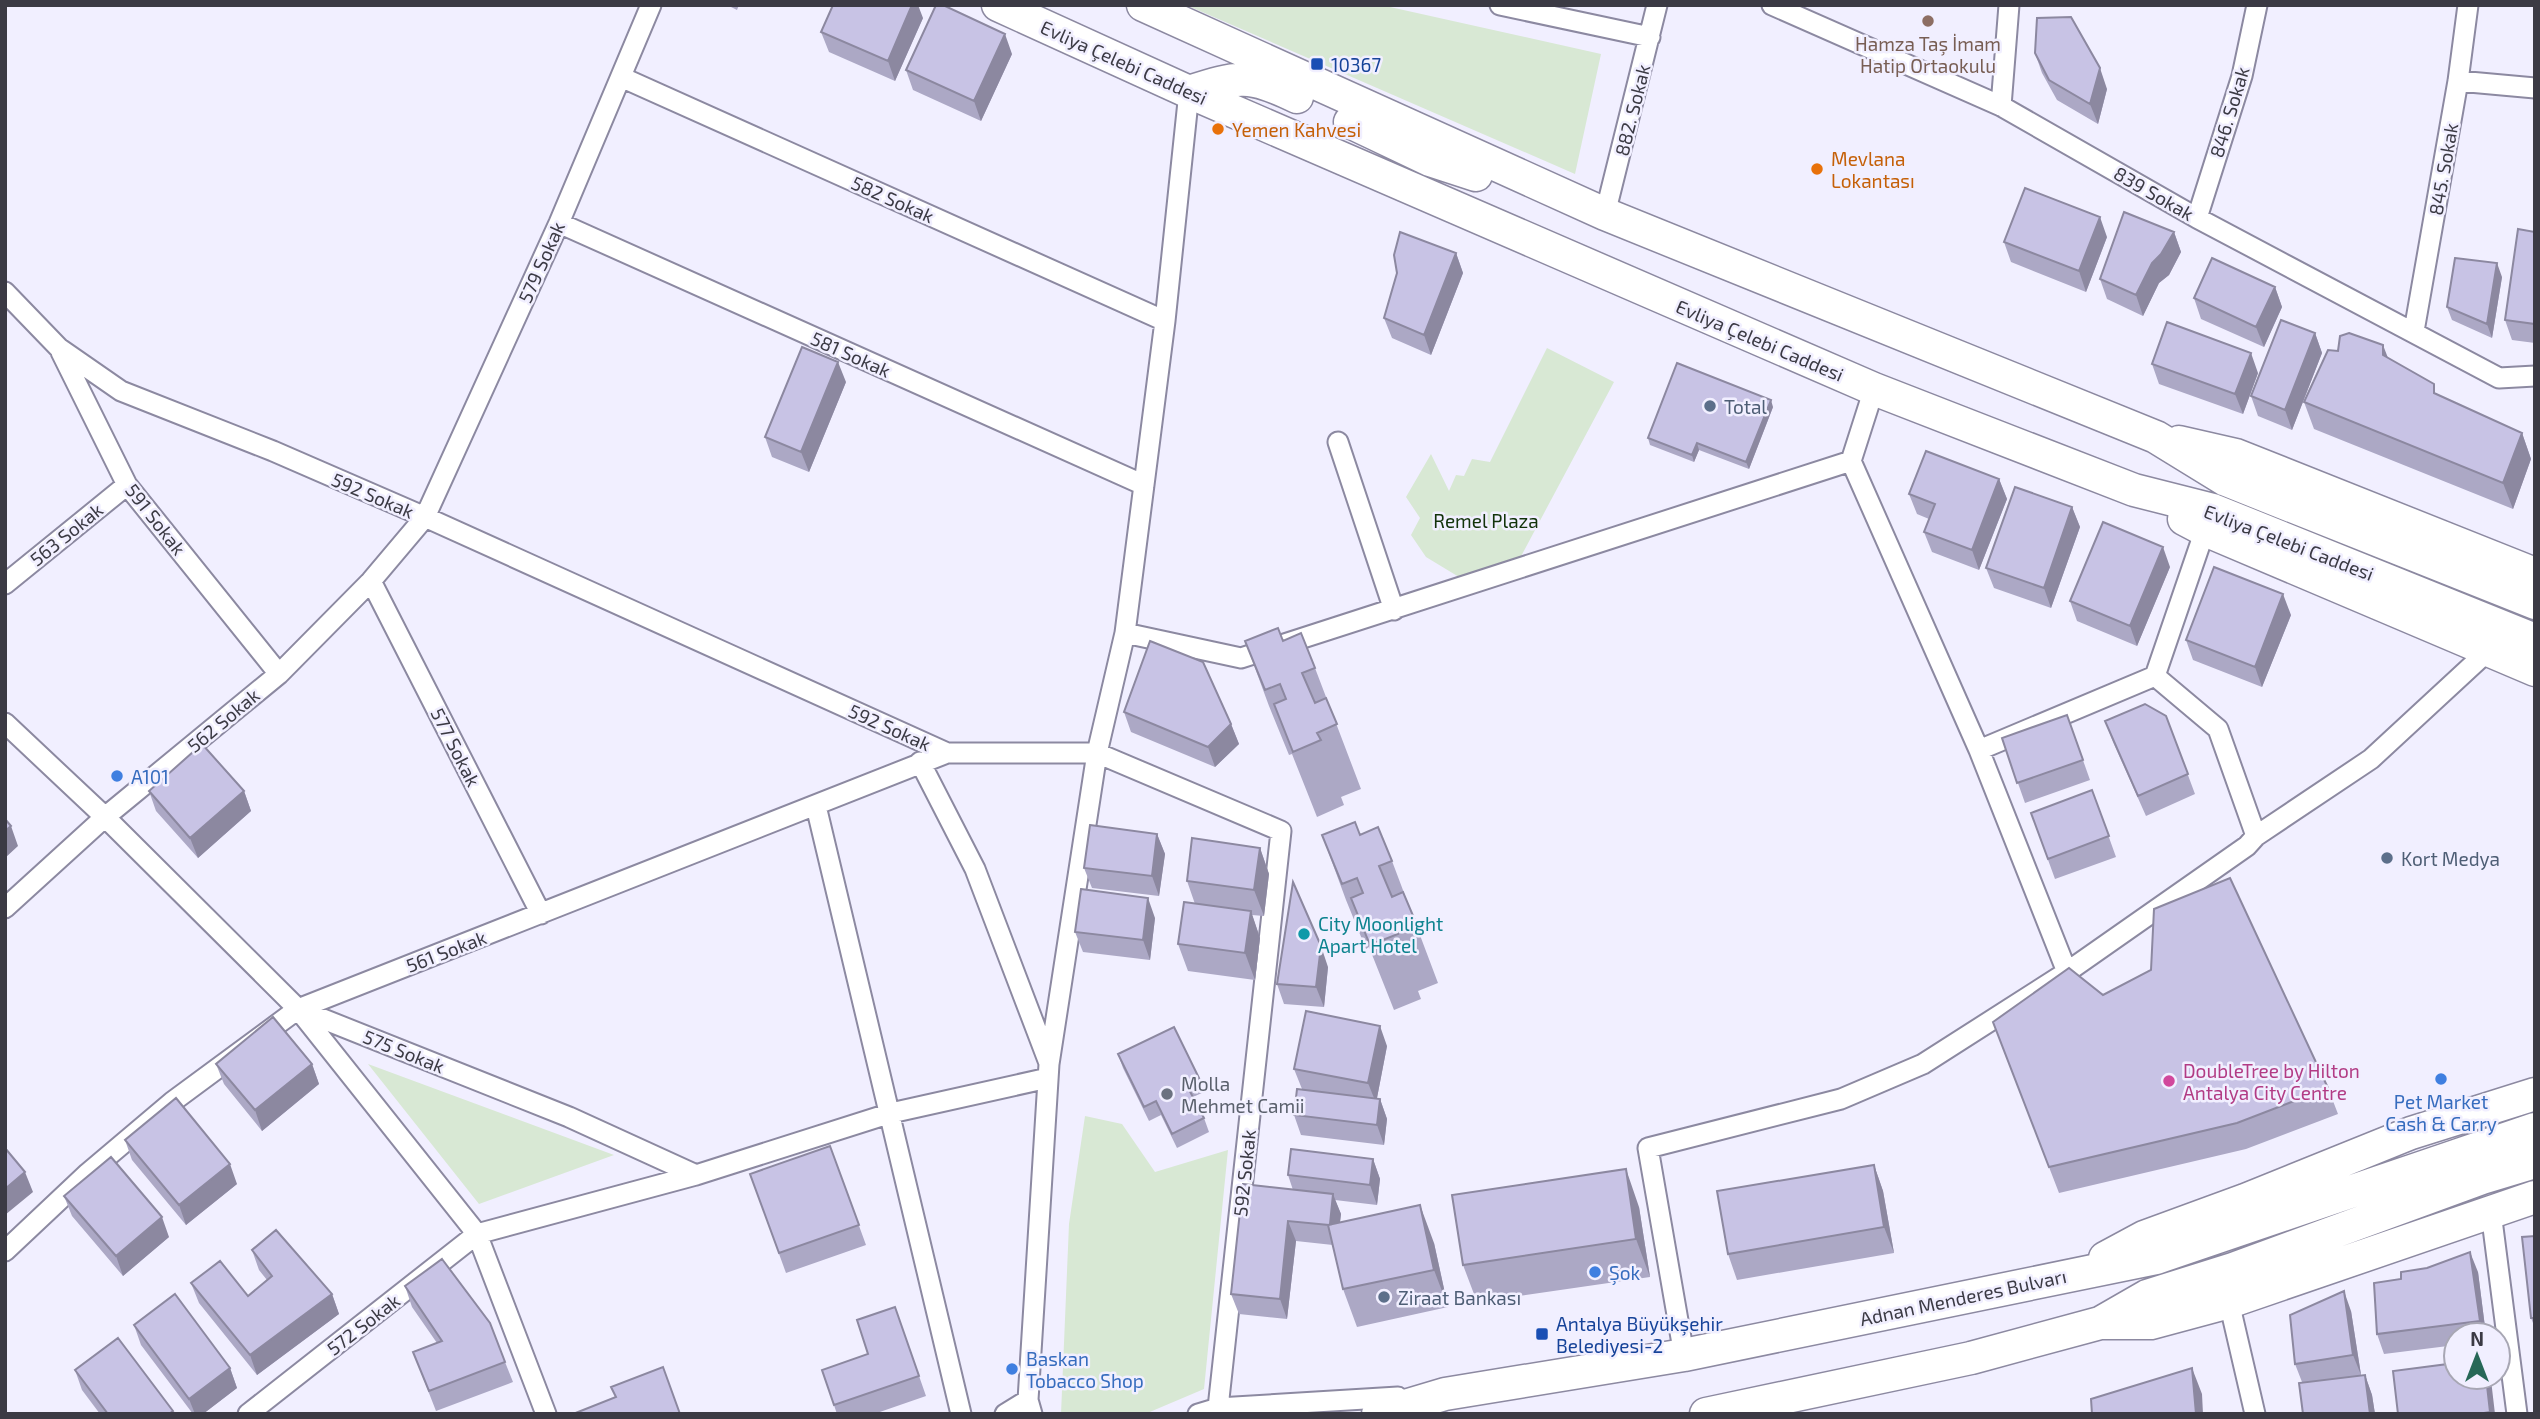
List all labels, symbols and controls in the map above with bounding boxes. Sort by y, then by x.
marker: Hamza Taş İmam Hatip Ortaokulu [1920,13,1936,29]
street label: Evliya Çelebi Caddesi [1037,15,1211,110]
place label: Hamza Taş İmam Hatip Ortaokulu [1855,32,2001,77]
place label: 10367 [1331,53,1381,76]
marker: 10367 [1309,56,1325,72]
street label: 882. Sokak [1610,62,1655,158]
street label: 846. Sokak [2204,63,2254,160]
place label: Yemen Kahvesi [1232,118,1361,141]
marker: Yemen Kahvesi [1210,121,1226,137]
street label: 845. Sokak [2424,121,2462,217]
place label: Mevlana Lokantası [1831,147,1915,192]
marker: Mevlana Lokantası [1809,161,1825,177]
street label: 839 Sokak [2110,161,2198,225]
street label: 582 Sokak [848,171,938,228]
street label: 579 Sokak [513,218,569,306]
street label: Evliya Çelebi Caddesi [1672,294,1847,387]
street label: 581 Sokak [808,326,895,382]
place label: Total [1724,395,1767,418]
marker: Total [1702,398,1718,414]
street label: 592 Sokak [328,467,418,523]
street label: 591 Sokak [121,479,191,559]
street label: 563 Sokak [25,497,107,570]
street label: Evliya Çelebi Caddesi [2201,499,2377,586]
park label: Remel Plaza [1433,509,1539,532]
street label: 562 Sokak [182,683,264,757]
street label: 592 Sokak [845,699,935,755]
street label: 577 Sokak [426,704,486,790]
place label: A101 [131,765,169,788]
marker: A101 [109,768,125,784]
place label: Kort Medya [2401,847,2500,870]
marker: Kort Medya [2379,850,2395,866]
place label: City Moonlight Apart Hotel [1318,912,1443,957]
street label: 561 Sokak [403,925,490,977]
marker: City Moonlight Apart Hotel [1296,926,1312,942]
street label: 575 Sokak [360,1024,448,1078]
place label: DoubleTree by Hilton Antalya City Centre [2183,1059,2360,1104]
marker: Pet Market Cash & Carry [2433,1071,2449,1087]
place label: Molla Mehmet Camii [1181,1072,1305,1117]
marker: DoubleTree by Hilton Antalya City Centre [2161,1073,2177,1089]
marker: Molla Mehmet Camii [1159,1086,1175,1102]
place label: Pet Market Cash & Carry [2385,1090,2497,1135]
street label: 592 Sokak [1228,1128,1260,1218]
place label: Şok [1609,1261,1640,1285]
marker: Şok [1587,1264,1603,1280]
street label: Adnan Menderes Bulvarı [1858,1264,2068,1330]
place label: Ziraat Bankası [1398,1286,1521,1309]
street label: 572 Sokak [322,1288,404,1360]
marker: Ziraat Bankası [1376,1289,1392,1305]
place label: Antalya Büyükşehir Belediyesi-2 [1556,1312,1723,1357]
north arrow [2442,1321,2512,1391]
marker: Antalya Büyükşehir Belediyesi-2 [1534,1326,1550,1342]
text: N [2470,1327,2484,1350]
place label: Baskan Tobacco Shop [1026,1347,1144,1392]
marker: Baskan Tobacco Shop [1004,1361,1020,1377]

